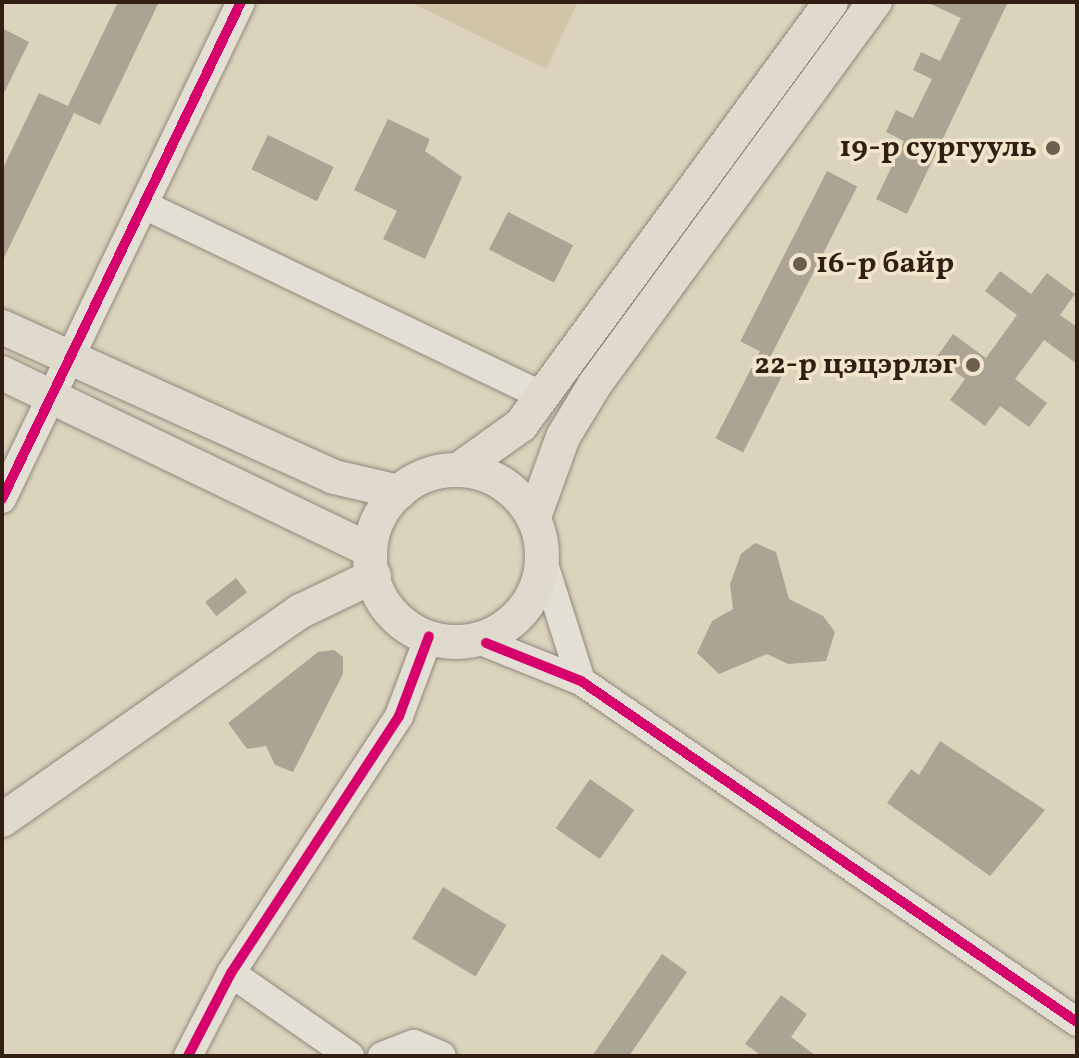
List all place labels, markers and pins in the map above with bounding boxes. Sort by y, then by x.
place label: 19-р сургууль [839,130,1037,166]
marker: 19-р сургууль [1044,139,1062,157]
place label: 16-р байр [816,246,954,282]
marker: 16-р байр [791,255,809,273]
place label: 22-р цэцэрлэг [754,347,957,383]
marker: 22-р цэцэрлэг [964,356,982,374]

